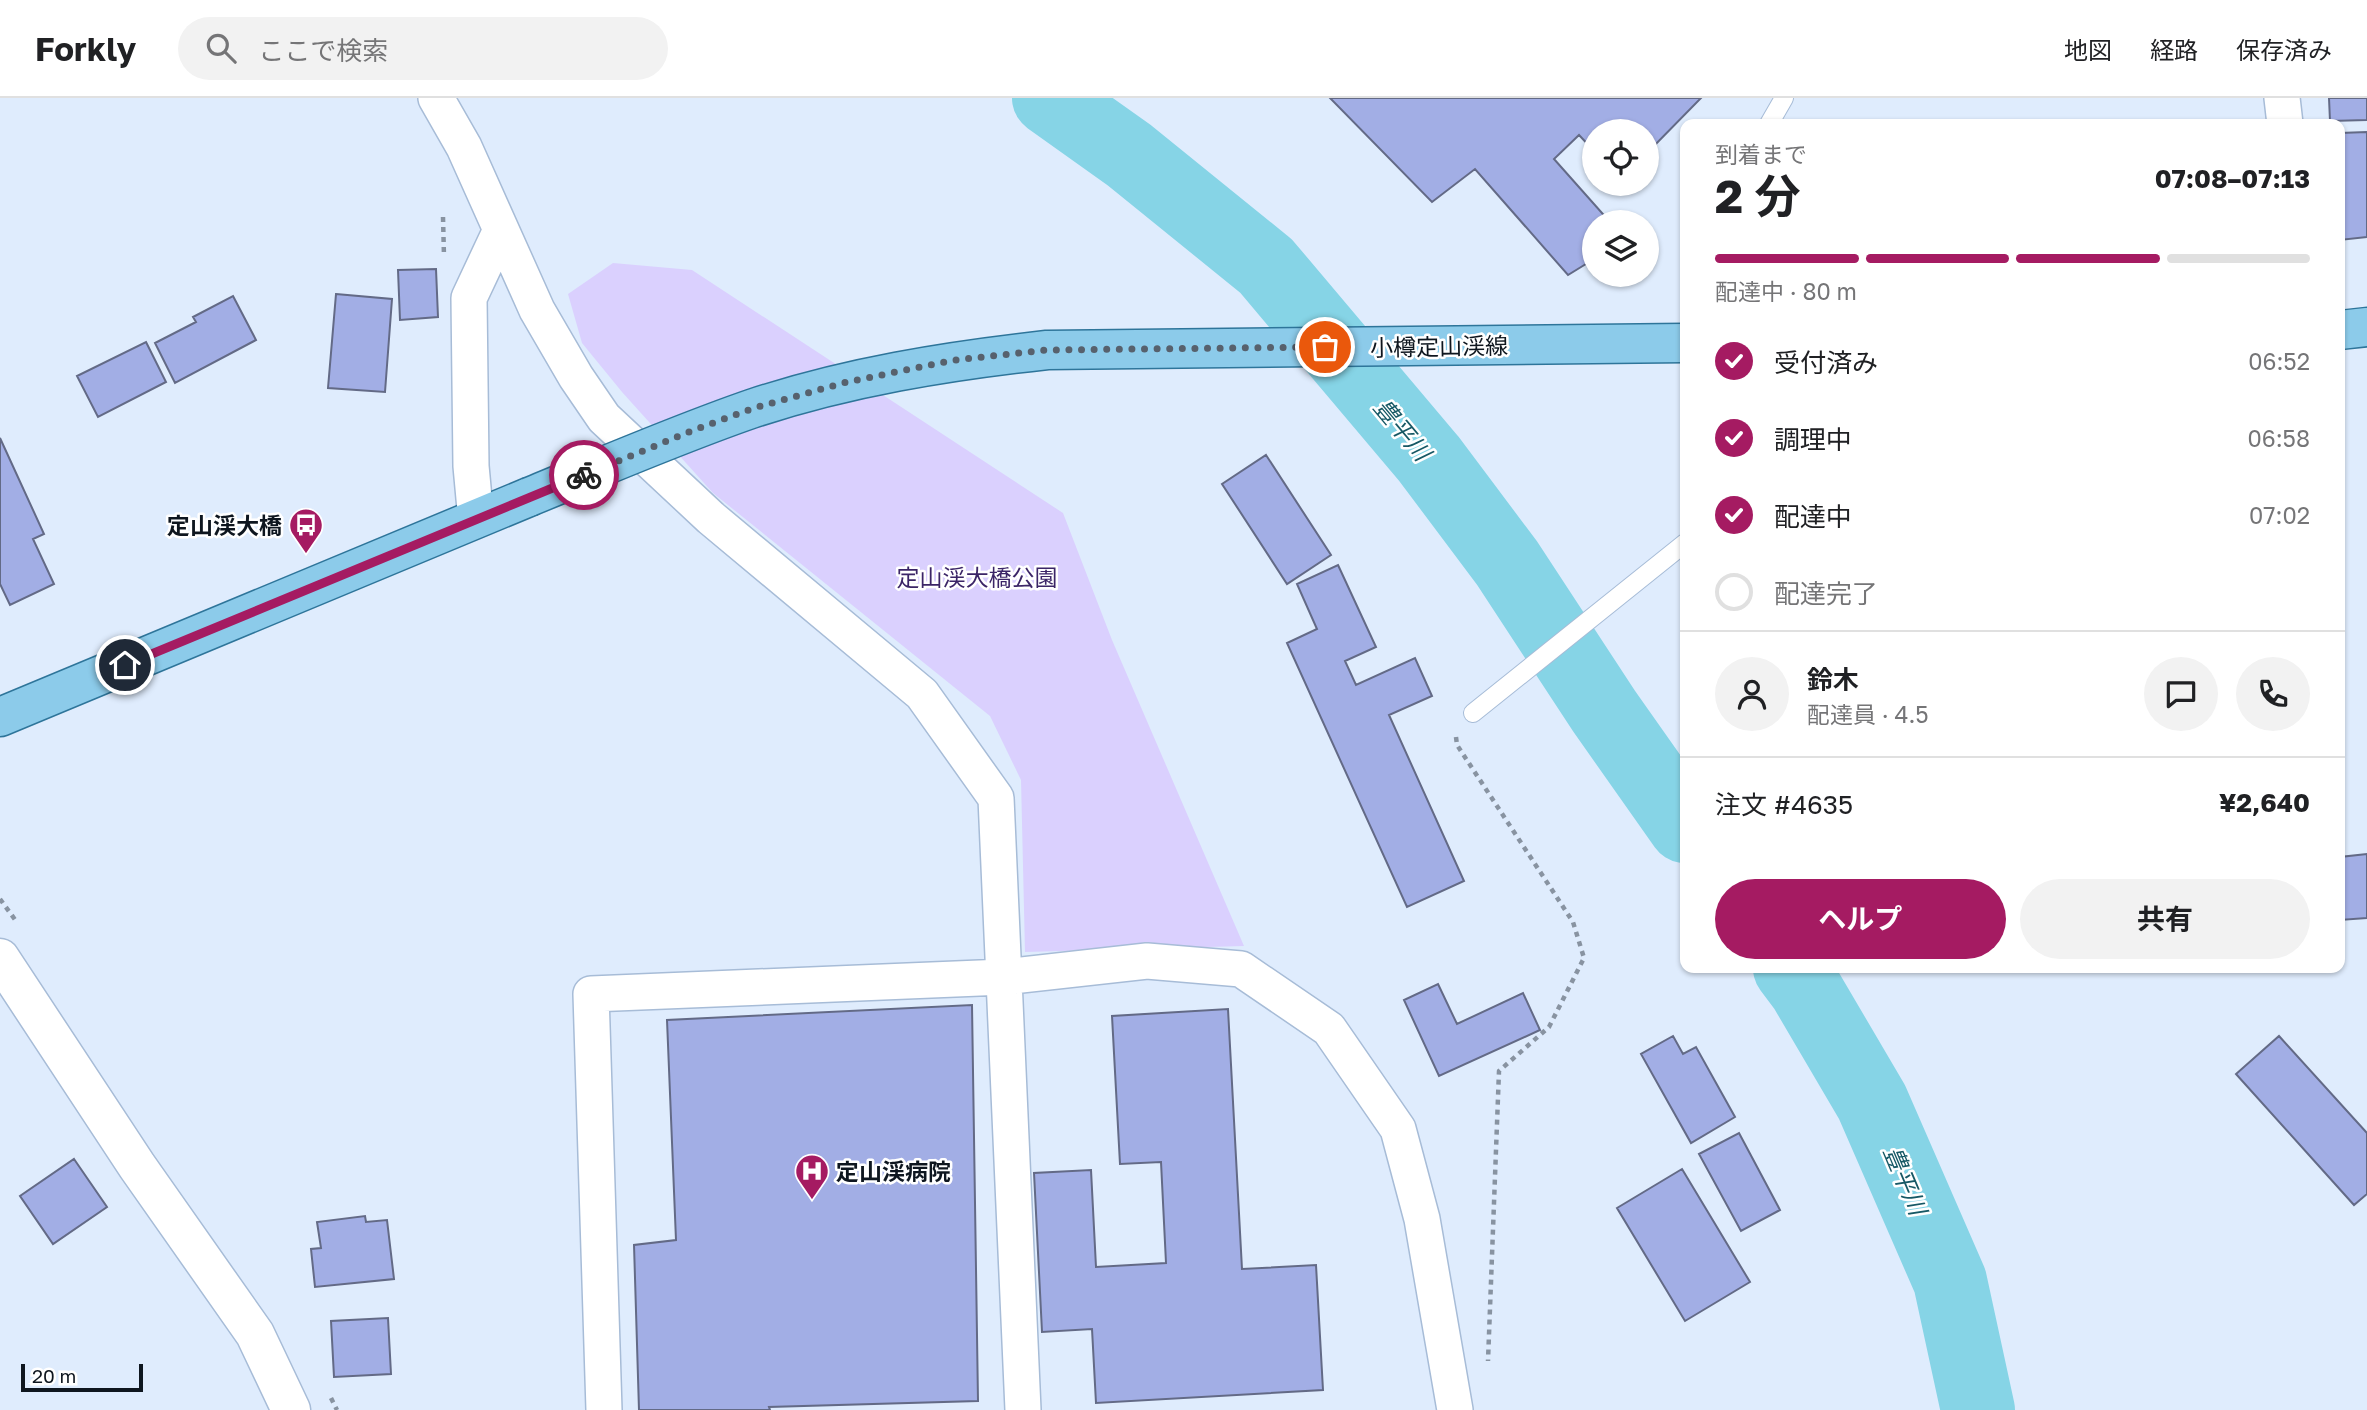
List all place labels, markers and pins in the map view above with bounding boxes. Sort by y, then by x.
pin [1295,317,1355,377]
bus stop icon: 定山渓大橋 [287,506,325,555]
place label: 定山渓大橋 [167,511,282,539]
pin [95,635,155,695]
hospital icon: 定山渓病院 [793,1152,831,1201]
place label: 定山渓病院 [836,1157,951,1185]

